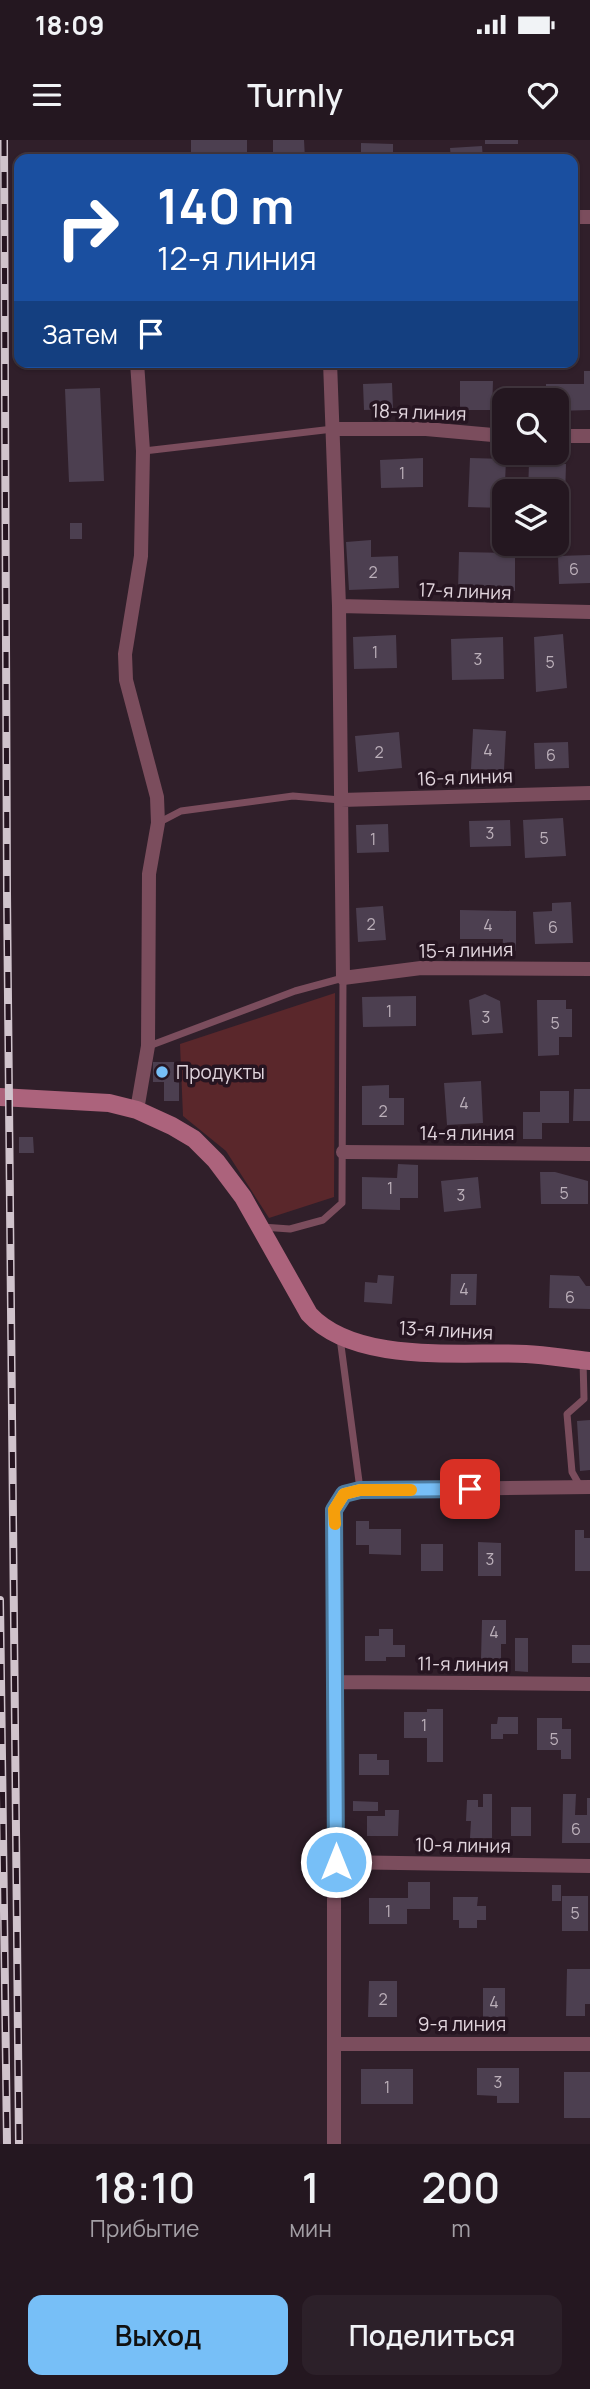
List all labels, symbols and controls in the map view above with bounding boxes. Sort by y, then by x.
text: 18:09 [35,7,105,43]
text: Turnly [247,73,343,117]
icon: menu [28,76,66,114]
icon: heart [524,76,562,114]
text: 140 m [157,172,294,239]
icon: right [42,182,133,273]
text: 12-я линия [157,236,317,280]
icon: arrive [132,315,170,353]
text: Затем [42,316,118,352]
map controls [492,388,569,556]
button: search [492,388,569,465]
street label: 18-я линия [371,397,467,427]
house number: 1 [399,462,405,484]
button: layers [492,479,569,556]
house number: 6 [569,558,579,580]
house number: 2 [368,561,378,583]
street label: 17-я линия [418,576,512,606]
house number: 1 [372,641,378,663]
house number: 3 [474,648,482,670]
house number: 5 [545,651,555,673]
house number: 4 [483,739,493,761]
house number: 2 [374,741,384,763]
house number: 6 [546,744,556,766]
street label: 16-я линия [417,762,513,792]
house number: 3 [486,822,494,844]
house number: 5 [539,827,549,849]
house number: 1 [370,828,376,850]
house number: 2 [366,913,376,935]
house number: 4 [483,914,493,936]
house number: 6 [548,916,558,938]
street label: 15-я линия [418,936,514,964]
house number: 1 [386,1000,392,1022]
house number: 3 [482,1006,490,1028]
house number: 5 [550,1012,560,1034]
place label: Продукты [176,1059,265,1085]
marker: Продукты [154,1064,170,1080]
house number: 4 [459,1092,469,1114]
house number: 2 [378,1100,388,1122]
street label: 14-я линия [419,1120,515,1146]
house number: 1 [387,1177,393,1199]
house number: 5 [559,1182,569,1204]
house number: 3 [457,1184,465,1206]
house number: 4 [459,1278,469,1300]
house number: 6 [565,1286,575,1308]
street label: 13-я линия [398,1315,494,1345]
pin [440,1459,500,1519]
icon: arrive [451,1470,489,1508]
house number: 3 [486,1548,494,1570]
house number: 4 [489,1621,499,1643]
street label: 11-я линия [417,1650,509,1678]
house number: 1 [421,1714,427,1736]
house number: 5 [549,1728,559,1750]
house number: 6 [571,1818,581,1840]
position arrow [299,1825,373,1899]
street label: 10-я линия [415,1831,511,1859]
house number: 1 [385,1900,391,1922]
house number: 5 [570,1902,580,1924]
house number: 2 [378,1988,388,2010]
house number: 4 [489,1991,499,2013]
street label: 9-я линия [418,2011,506,2037]
house number: 3 [494,2071,502,2093]
house number: 1 [384,2076,390,2098]
text: 18:10 [94,2158,195,2216]
text: 1 [302,2158,319,2216]
text: 200 [422,2158,500,2216]
text: Прибытие [90,2212,199,2244]
text: мин [289,2212,332,2244]
text: m [451,2212,471,2244]
button: Выход [28,2295,288,2375]
button: Поделиться [302,2295,562,2375]

